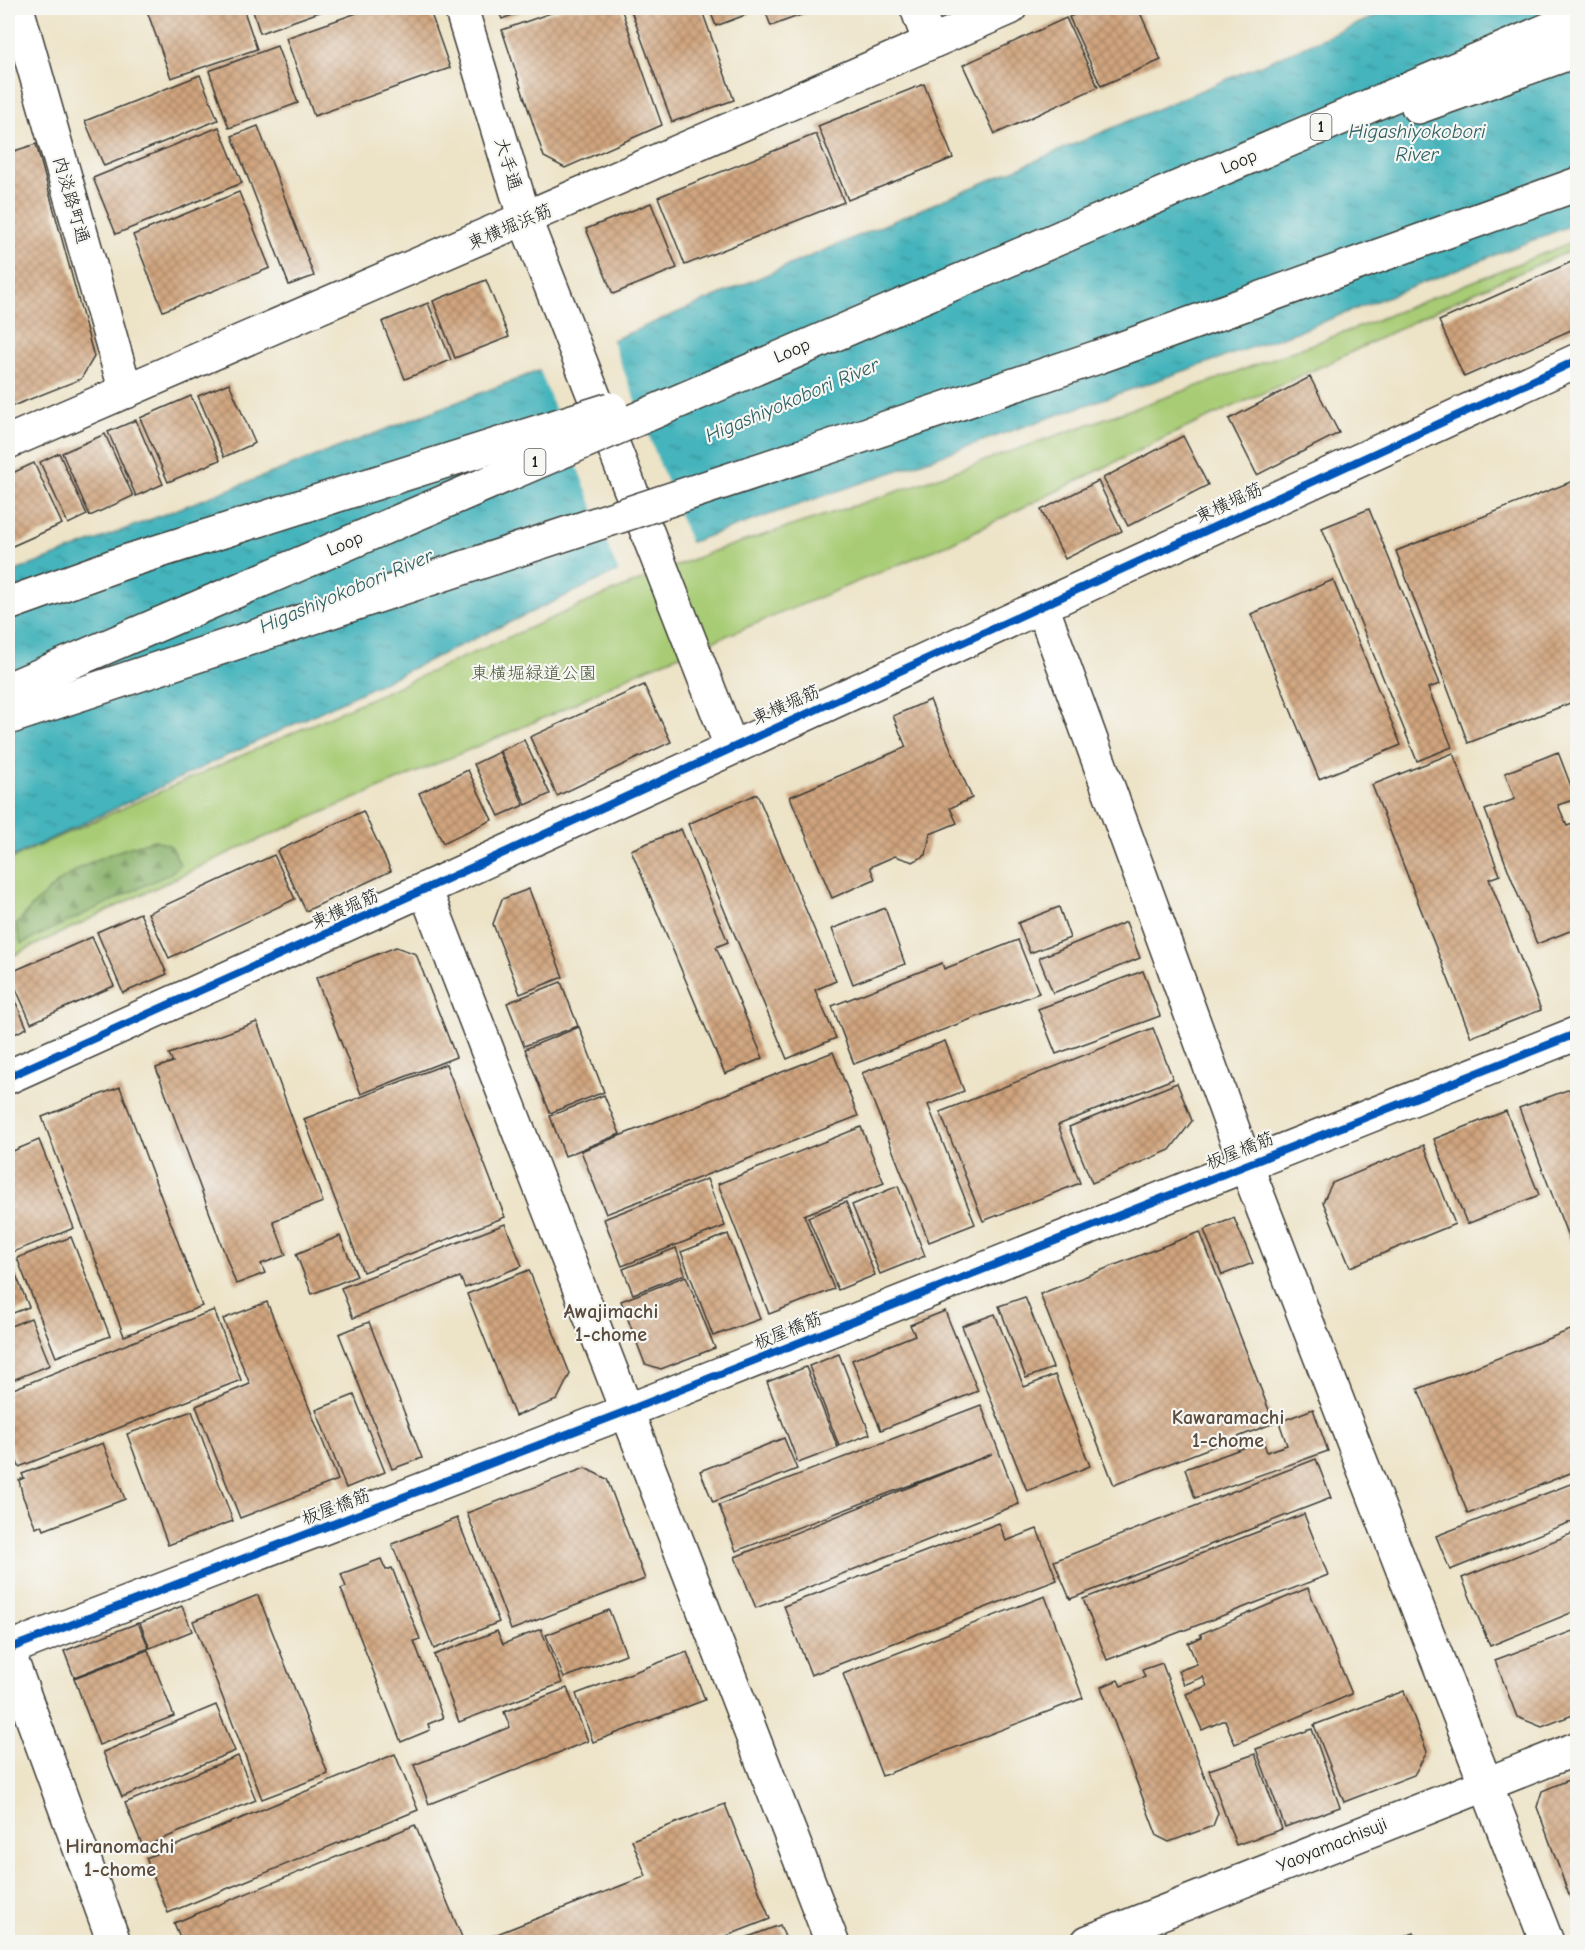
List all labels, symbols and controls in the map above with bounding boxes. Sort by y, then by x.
road number: 1 [1310,114,1332,140]
water label: Higashiyokobori River [1349,120,1486,166]
street label: 大手通 [490,135,526,193]
street label: Loop [1218,145,1260,179]
street label: 内淡路町通 [49,154,93,246]
street label: 東横堀浜筋 [464,200,556,254]
street label: Loop [771,334,813,368]
water label: Higashiyokobori River [702,353,883,447]
road number: 1 [524,449,546,475]
street label: 東横堀筋 [1192,478,1266,528]
street label: Loop [324,527,366,561]
water label: Higashiyokobori River [256,544,437,638]
park label: 東横堀緑道公園 [471,663,597,684]
street label: 東横堀筋 [749,681,823,729]
street label: 東横堀筋 [308,885,382,933]
street label: 板屋橋筋 [1203,1128,1277,1174]
district label: Awajimachi 1-chome [564,1300,658,1346]
street label: 板屋橋筋 [751,1308,825,1354]
district label: Kawaramachi 1-chome [1172,1406,1284,1452]
street label: 板屋橋筋 [299,1484,373,1530]
street label: Yaoyamachisuji [1274,1813,1390,1877]
district label: Hiranomachi 1-chome [66,1835,174,1881]

